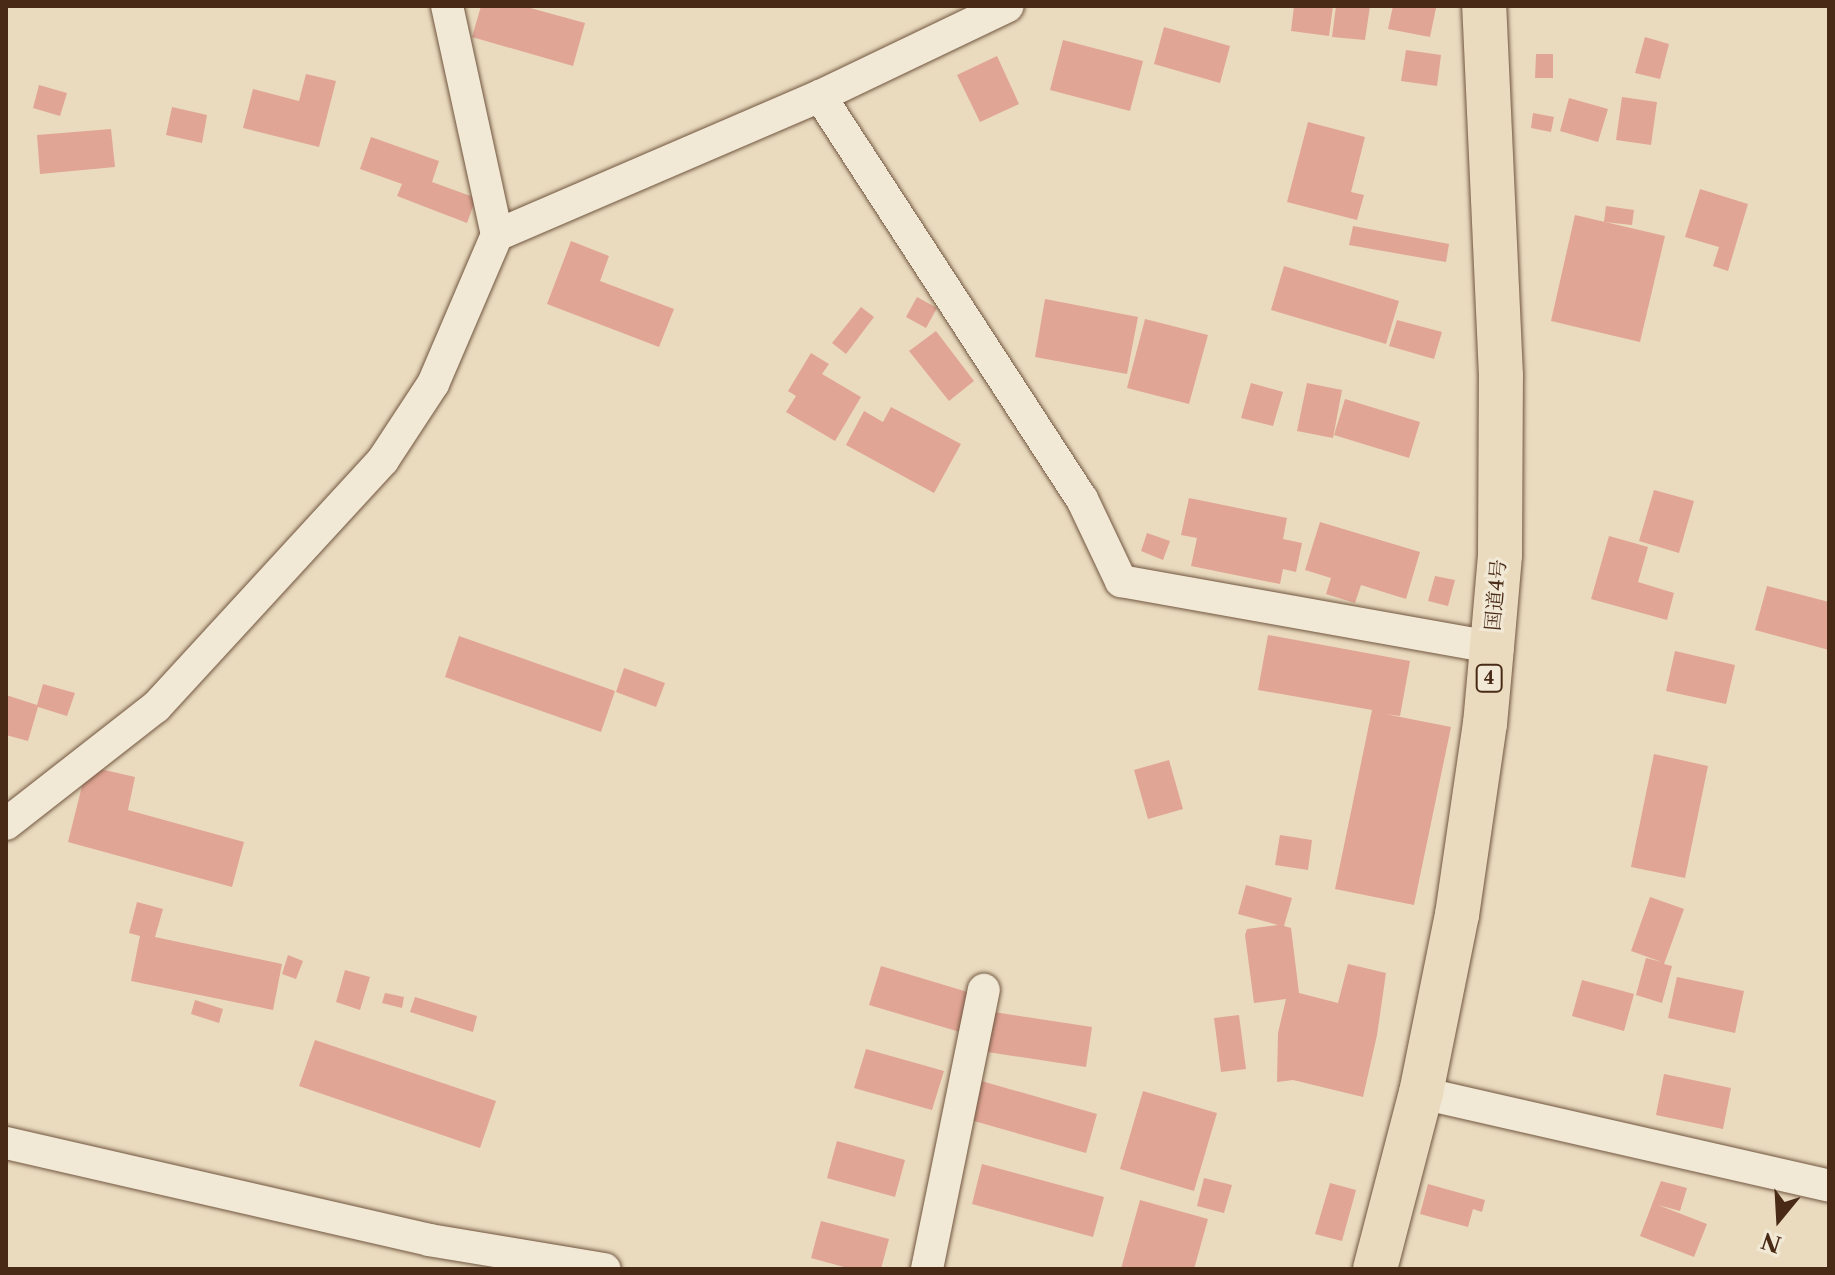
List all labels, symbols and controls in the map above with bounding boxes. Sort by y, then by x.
street label: 国道4号 [1481,558,1511,632]
road number: 4 [1475,664,1503,692]
north arrow [1739,1179,1819,1259]
text: N [1758,1227,1785,1258]

